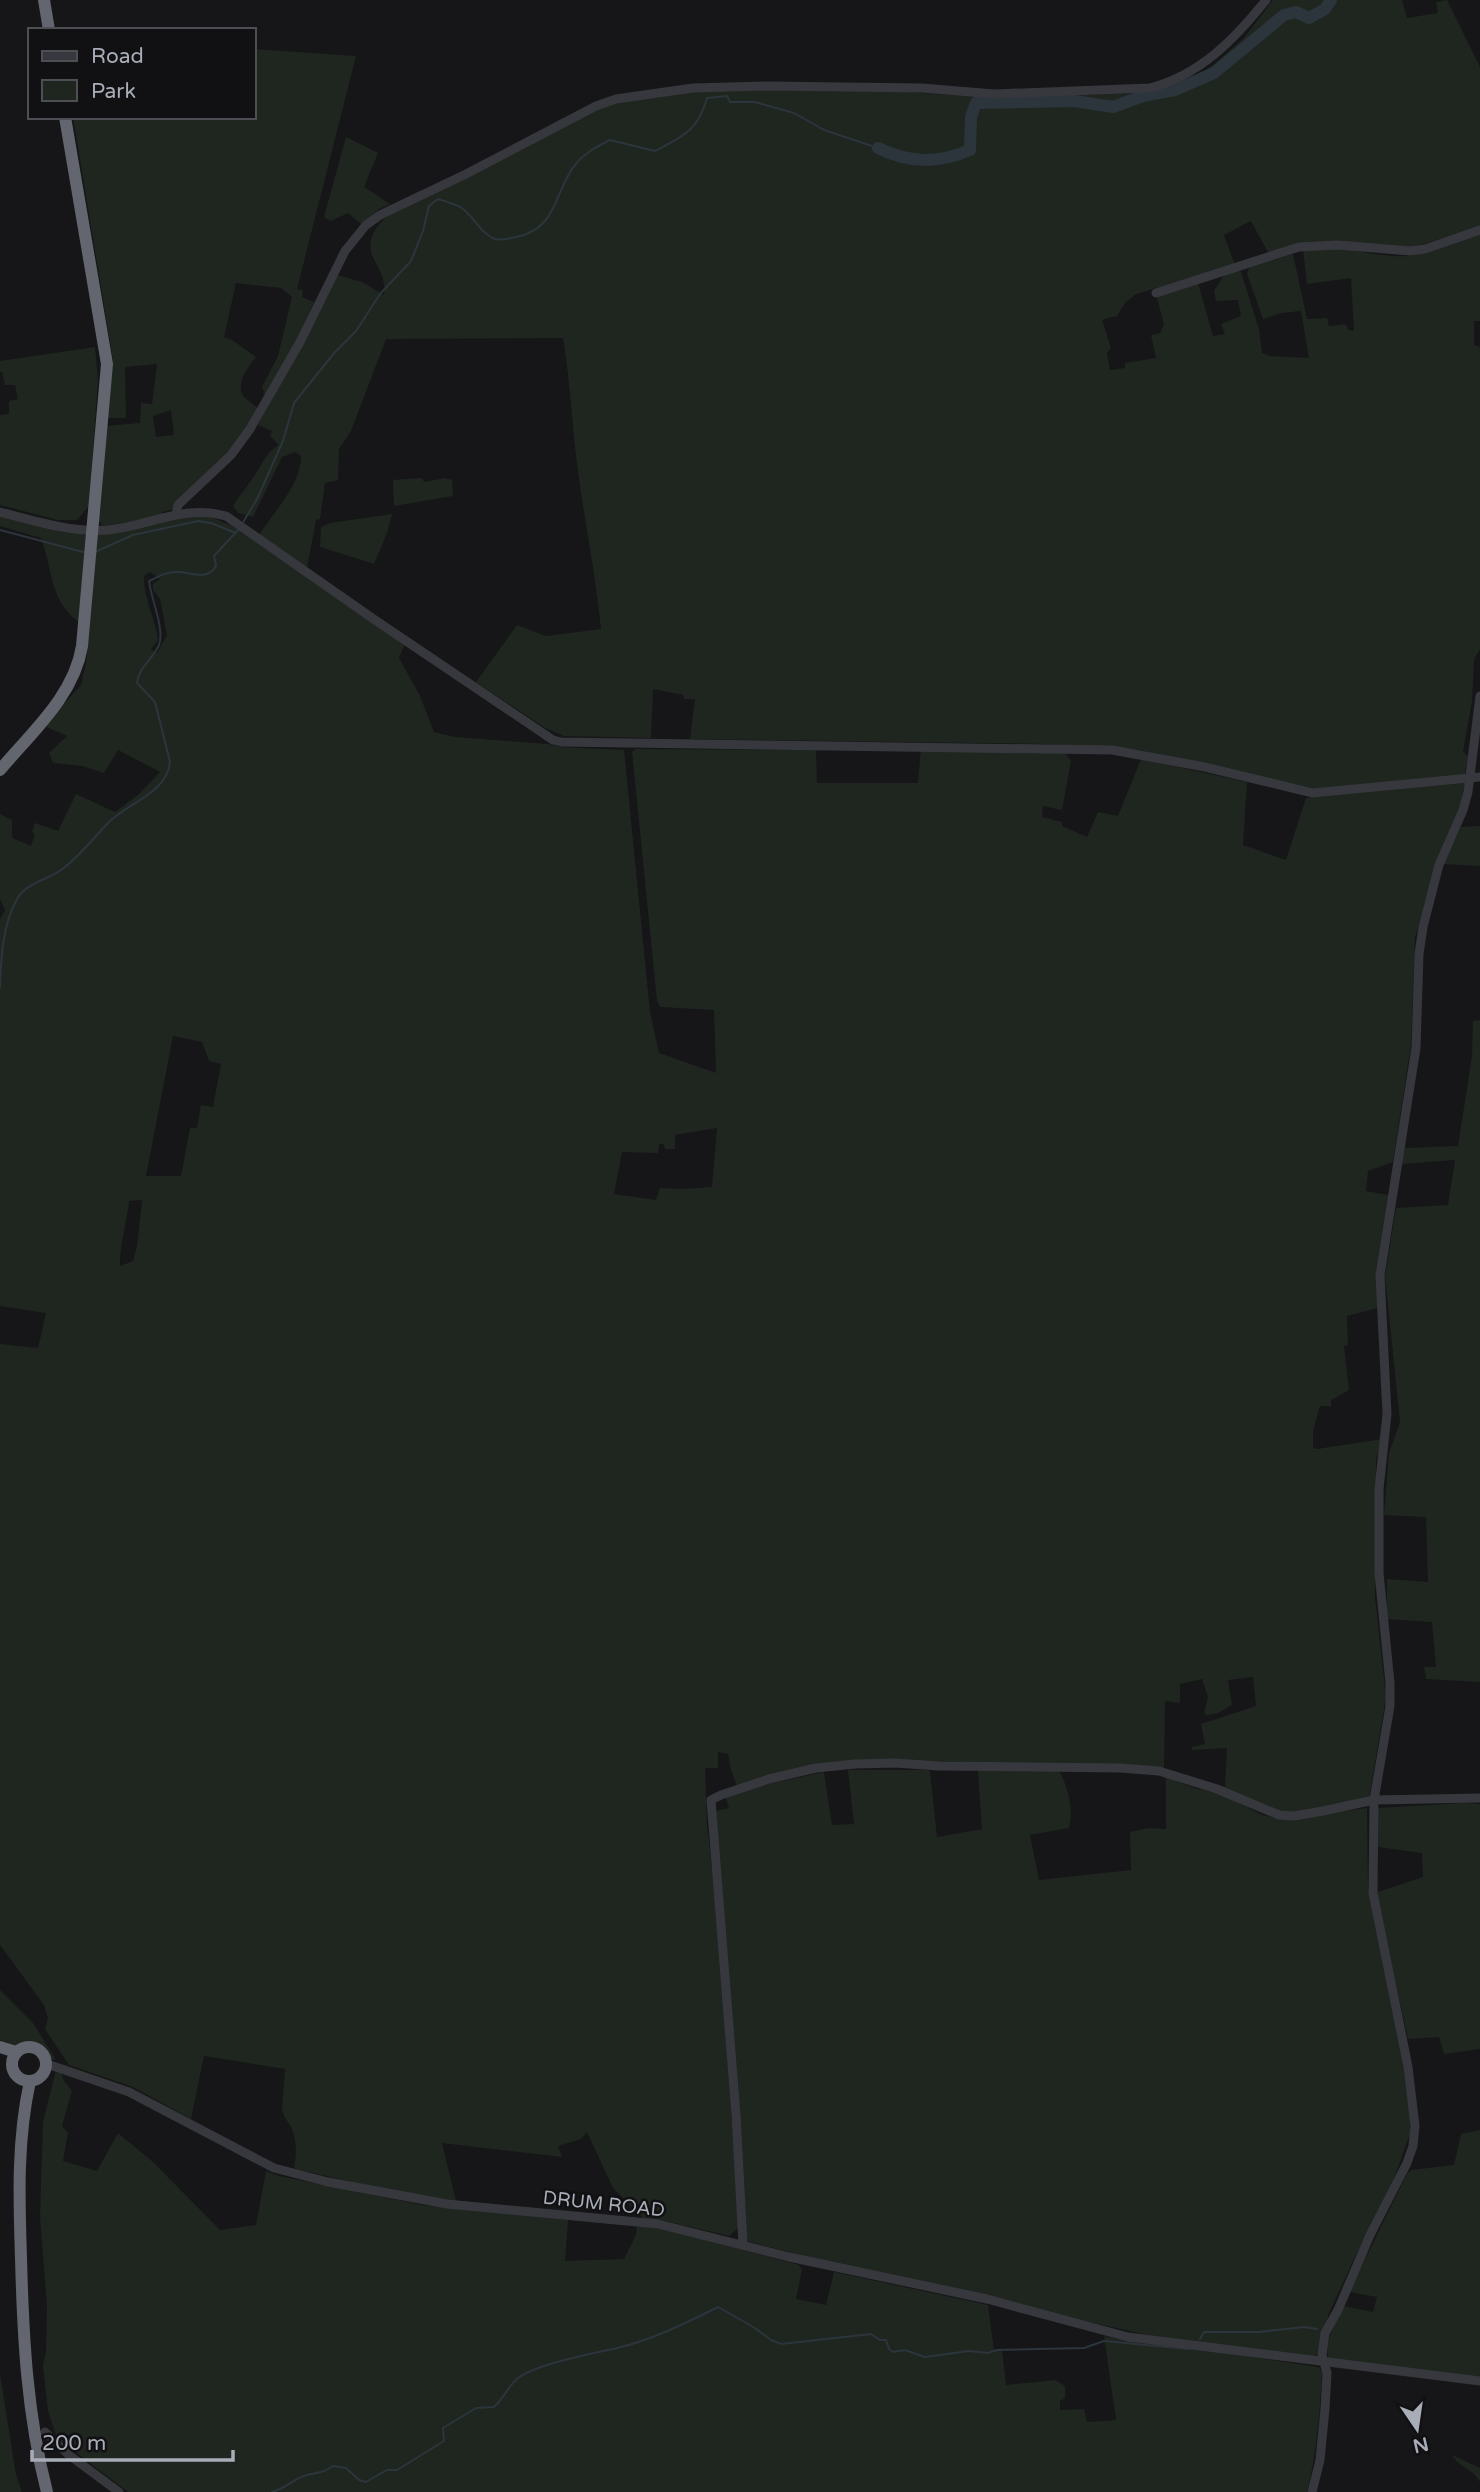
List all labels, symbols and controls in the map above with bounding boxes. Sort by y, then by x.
legend [28,28,256,119]
text: Road [91,44,144,69]
text: Park [91,79,136,104]
street label: DRUM ROAD [542,2187,666,2221]
north arrow [1382,2394,1452,2464]
scale bar [32,2418,233,2462]
text: 200 m [42,2431,106,2456]
text: N [1411,2432,1431,2457]

